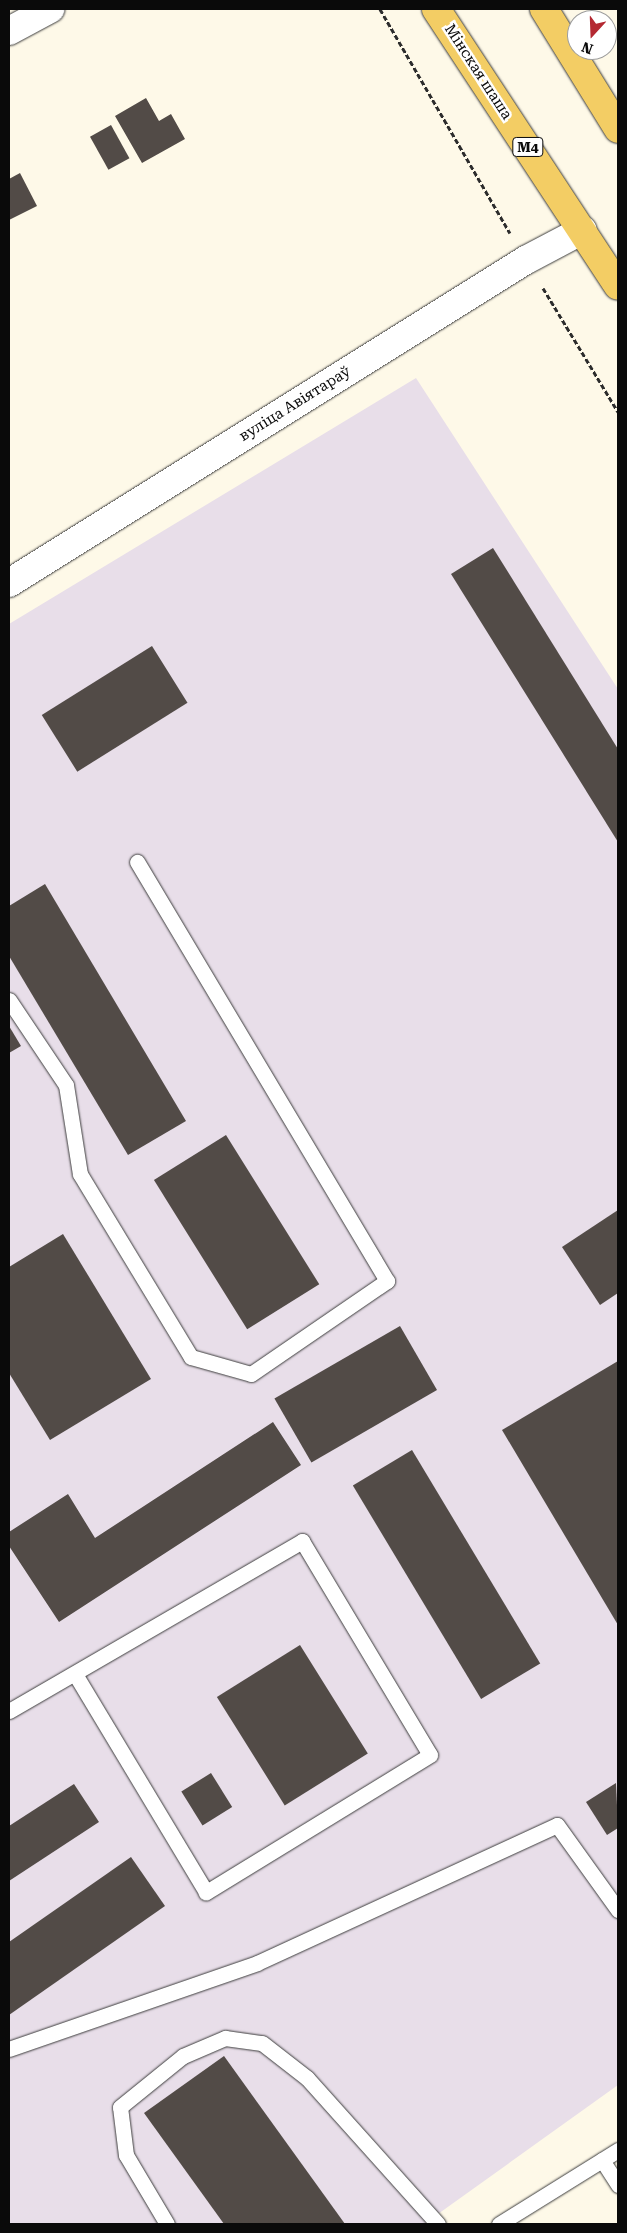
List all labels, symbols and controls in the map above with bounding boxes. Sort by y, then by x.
north arrow [567,10,617,60]
street label: Мінская шаша [440,21,516,123]
text: N [579,39,595,58]
road number: М4 [512,136,544,158]
street label: вуліца Авіятараў [236,362,354,446]

